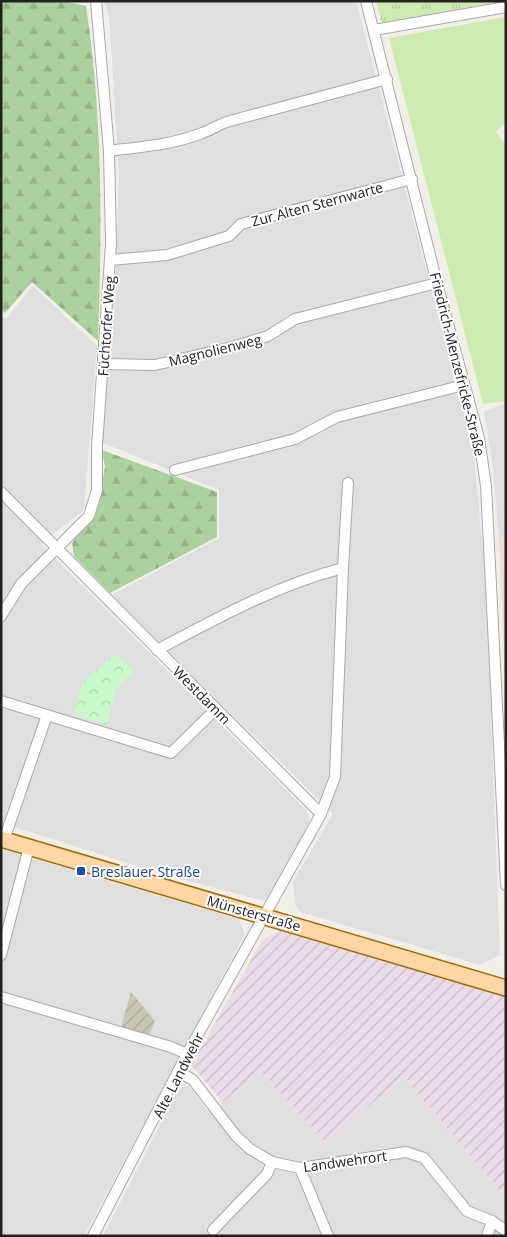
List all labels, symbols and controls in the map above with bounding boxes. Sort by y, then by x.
street label: Zur Alten Sternwarte [249,177,385,231]
street label: Friedrich-Menzefricke-Straße [426,270,490,458]
street label: Füchtorfer Weg [93,275,119,377]
street label: Magnolienweg [167,329,264,371]
street label: Westdamm [169,662,235,728]
place label: Breslauer Straße [91,862,200,881]
marker: Breslauer Straße [75,865,87,877]
street label: Münsterstraße [205,891,303,936]
street label: Alte Landwehr [148,1029,208,1121]
street label: Landwehrort [302,1146,388,1176]

